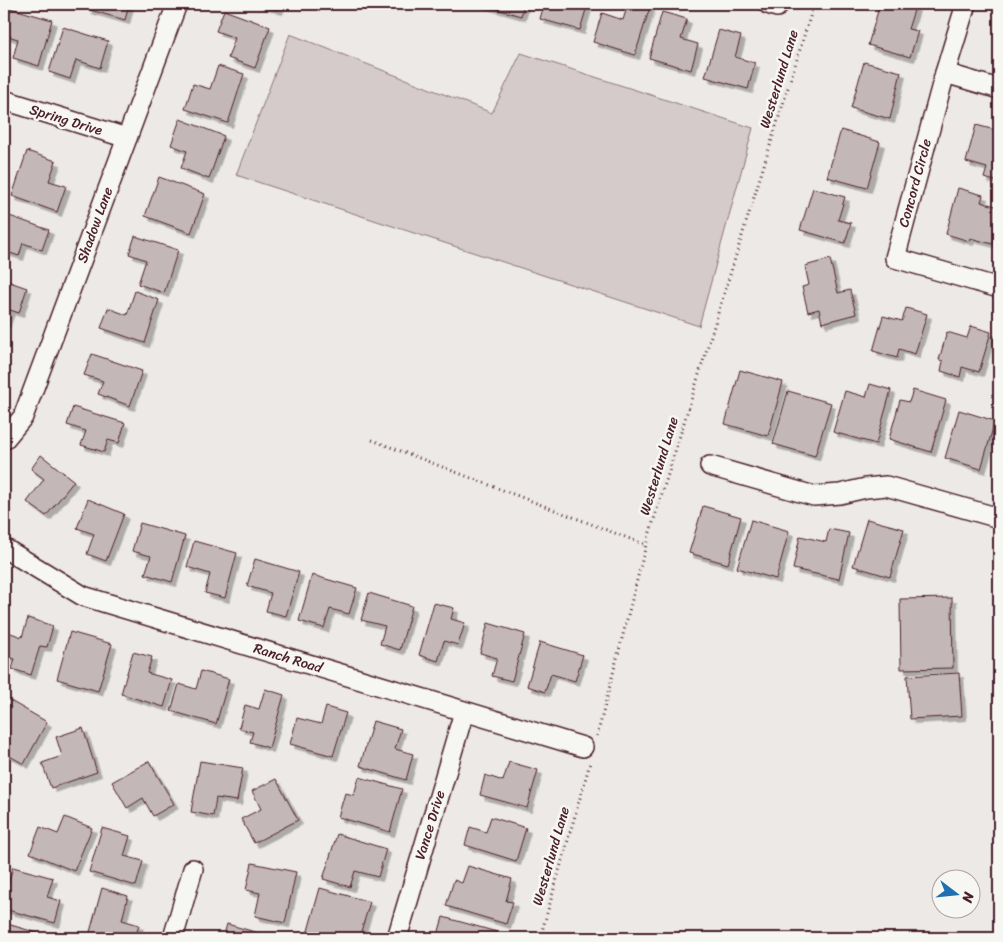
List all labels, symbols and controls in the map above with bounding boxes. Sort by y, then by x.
street label: Westerlund Lane [752,27,806,131]
street label: Spring Drive [26,97,106,143]
street label: Concord Circle [891,136,939,230]
street label: Shadow Lane [70,184,120,266]
street label: Westerlund Lane [632,414,686,518]
street label: Ranch Road [250,636,327,681]
street label: Vance Drive [408,787,452,863]
street label: Westerlund Lane [525,804,577,908]
north arrow [930,870,980,920]
text: N [955,888,982,906]

